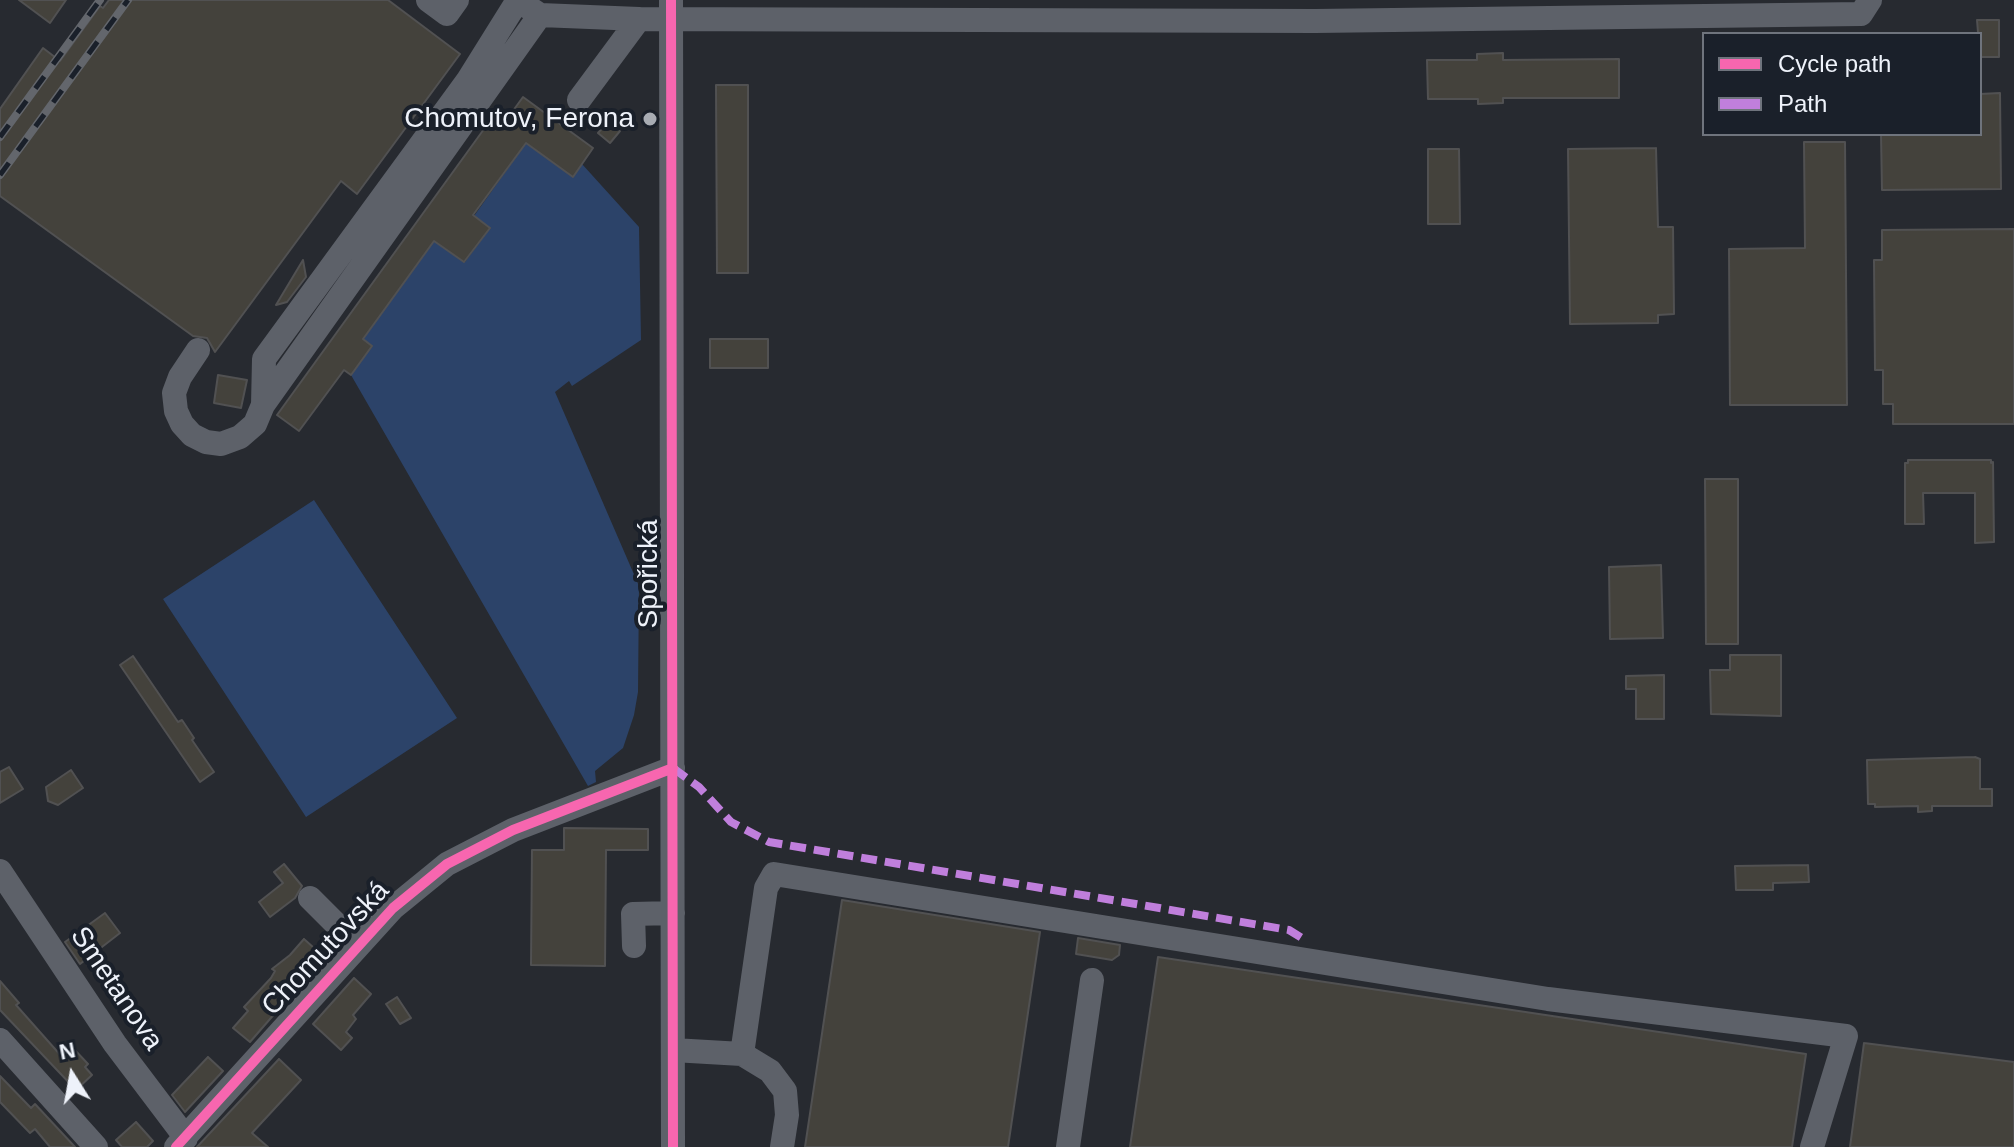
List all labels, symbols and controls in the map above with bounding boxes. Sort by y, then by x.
legend [1702,32,1982,136]
text: Cycle path [1778,50,1891,77]
text: Path [1778,90,1827,117]
place label: Chomutov, Ferona [404,102,634,136]
marker: Chomutov, Ferona [641,110,659,128]
street label: Spořická [632,520,666,628]
street label: Chomutovská [255,875,397,1023]
street label: Smetanova [62,921,170,1057]
north arrow [32,1035,112,1115]
text: N [57,1037,78,1065]

